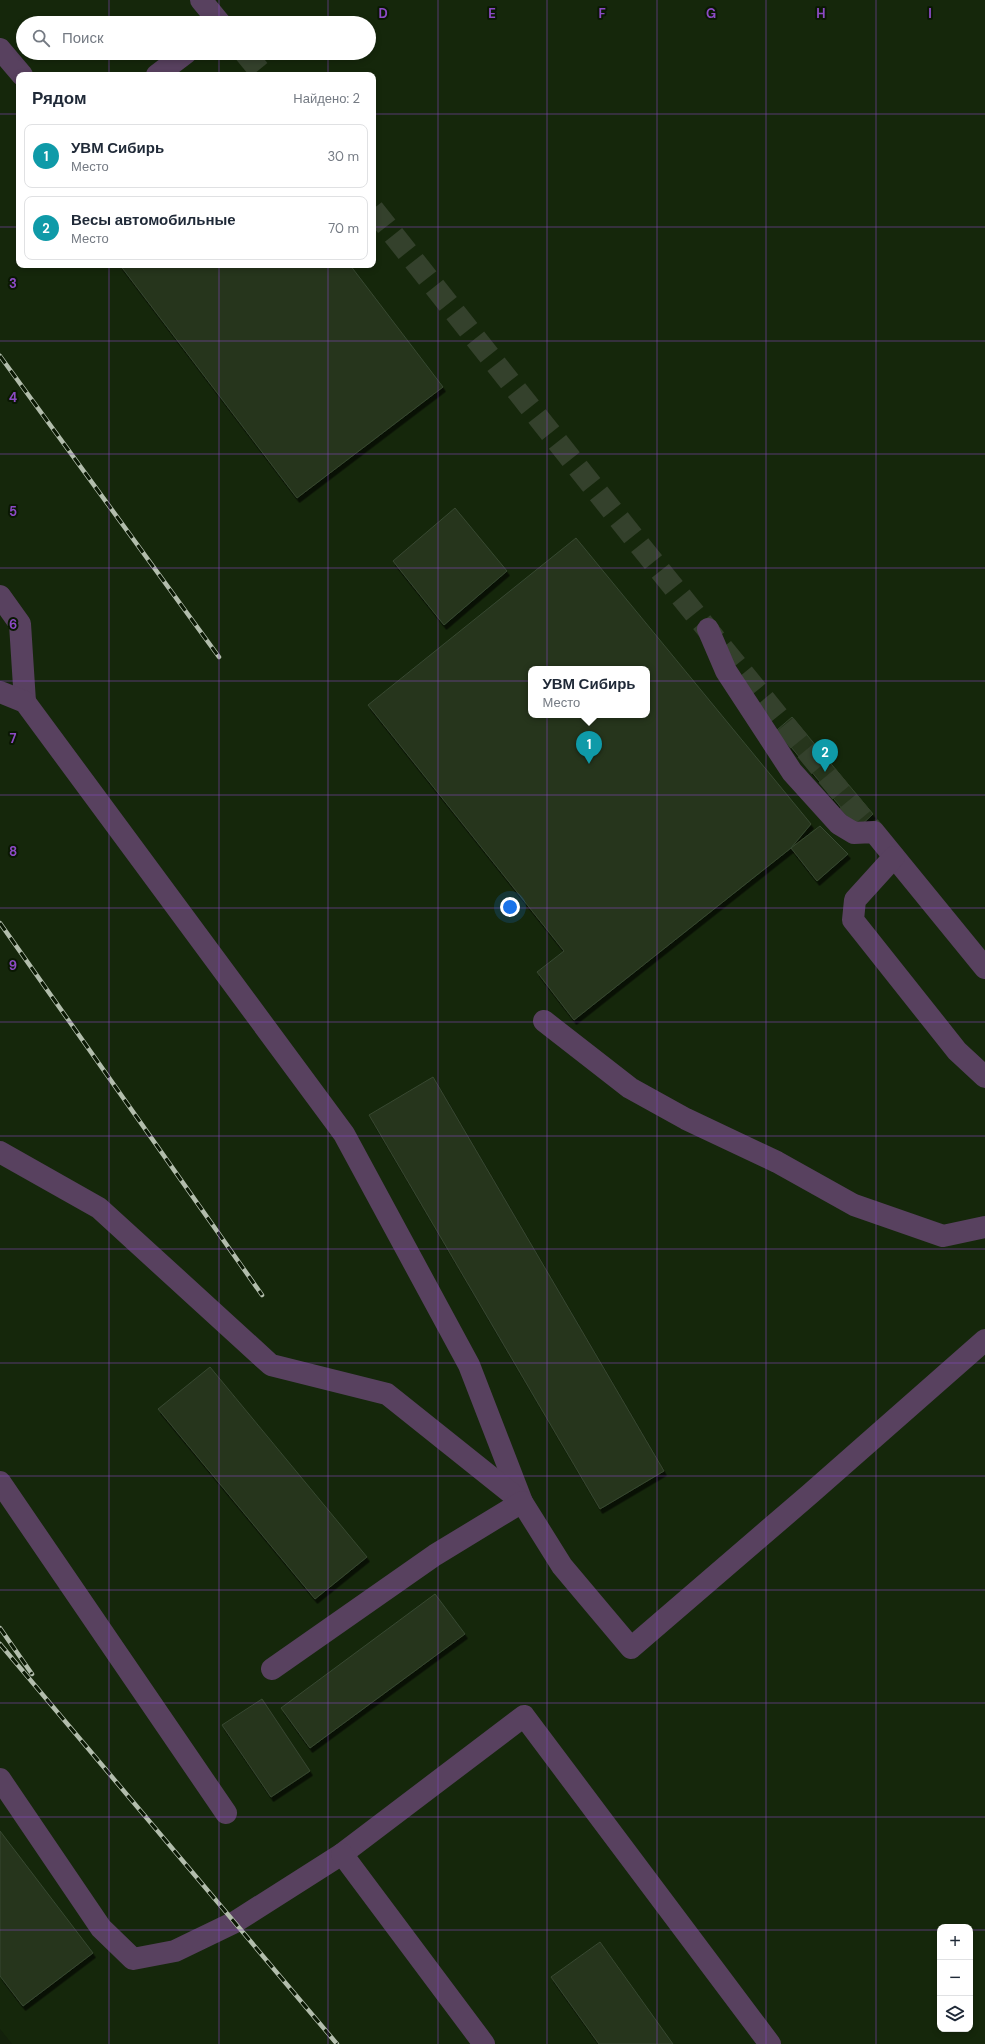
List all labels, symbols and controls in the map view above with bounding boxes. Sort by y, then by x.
text: D [378,5,388,22]
text: E [488,5,496,22]
text: F [598,5,606,22]
text: G [706,5,716,22]
text: H [816,5,826,22]
text: I [928,5,932,22]
search box [16,16,376,60]
icon: search [30,27,52,49]
text: Поиск [62,28,104,48]
text: Рядом [32,87,87,109]
text: Найдено: 2 [293,90,360,107]
text: УВМ Сибирь [71,138,164,158]
text: 1 [44,148,48,165]
text: 30 m [327,148,359,165]
text: Место [71,158,109,175]
text: Весы автомобильные [71,210,236,230]
text: 2 [42,220,50,237]
text: 70 m [328,220,359,237]
text: Место [71,230,109,247]
text: 3 [9,275,17,292]
text: 4 [9,389,17,406]
text: 5 [9,503,17,520]
text: 6 [9,616,17,633]
popup [528,666,650,718]
text: УВМ Сибирь [542,674,636,694]
text: Место [542,694,580,711]
text: 7 [10,730,17,747]
pin: 1 [576,731,602,764]
pin: 2 [812,739,838,772]
text: 8 [9,843,17,860]
your location [500,897,520,917]
text: 9 [9,957,17,974]
map controls [937,1924,973,2032]
button: + [937,1924,973,1960]
button: − [937,1960,973,1996]
button: layers [937,1996,973,2032]

